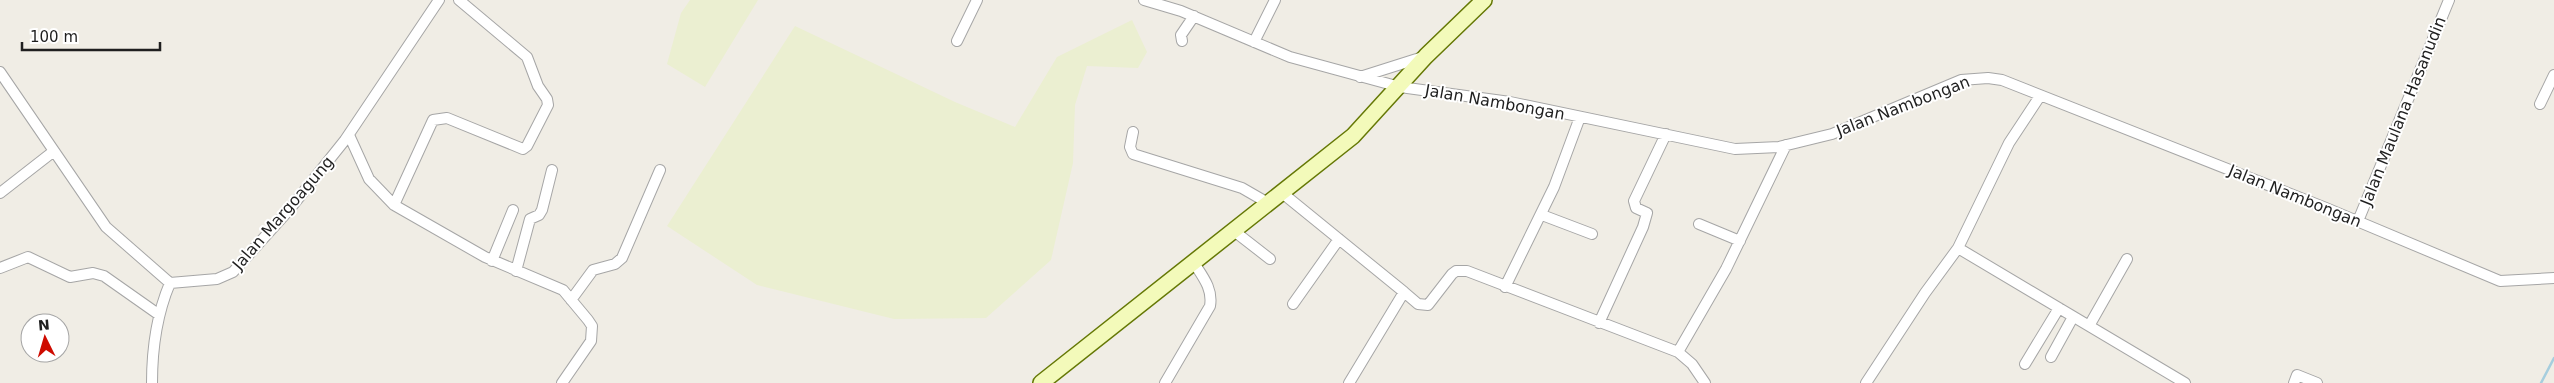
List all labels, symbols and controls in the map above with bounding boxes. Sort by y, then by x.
street label: Jalan Maulana Hasanudin [2356,14,2450,209]
scale bar [22,20,160,52]
text: 100 m [30,28,78,46]
street label: Jalan Nambongan [1833,72,1972,141]
street label: Jalan Nambongan [1423,80,1566,124]
street label: Jalan Margoagung [228,152,337,274]
street label: Jalan Nambongan [2225,160,2364,231]
north arrow [20,313,70,363]
text: N [37,317,50,334]

